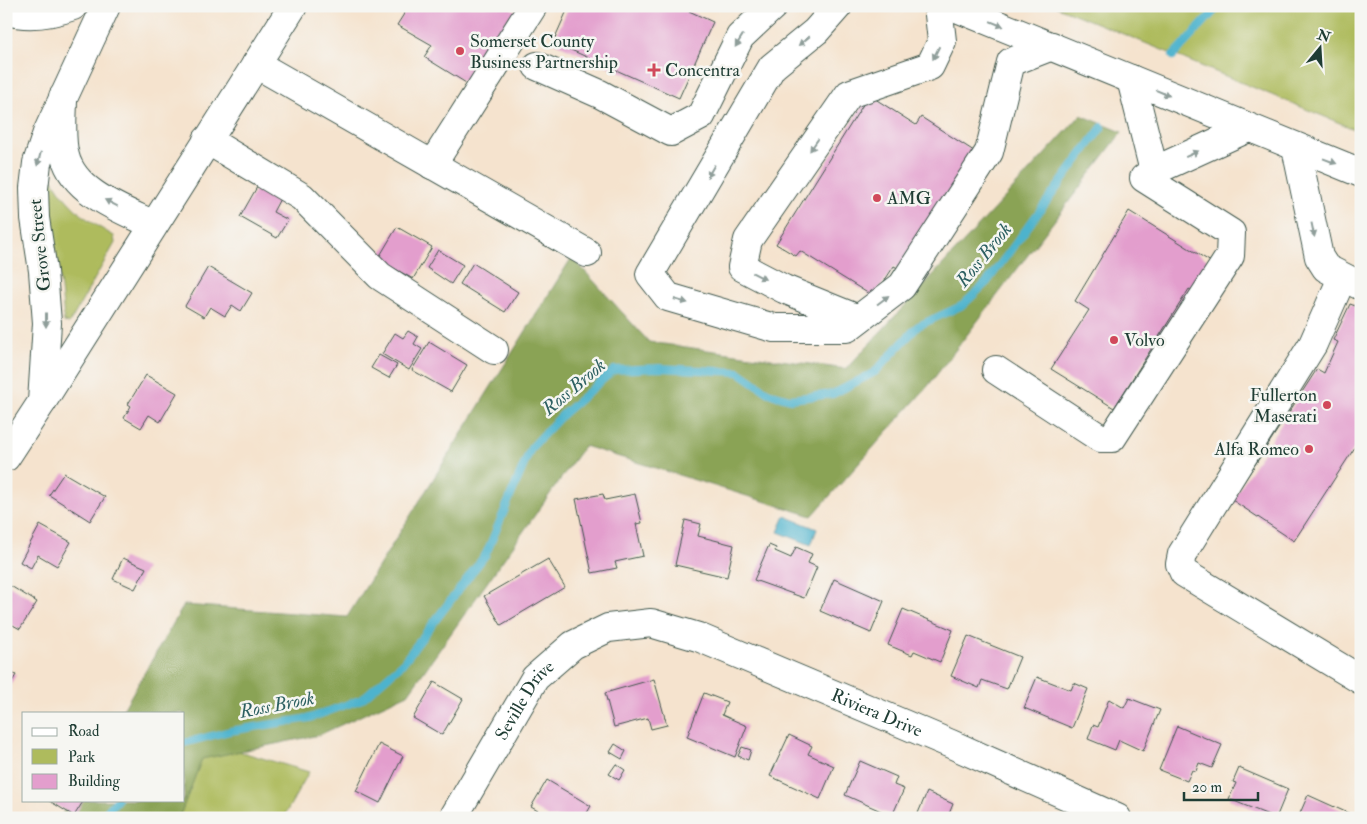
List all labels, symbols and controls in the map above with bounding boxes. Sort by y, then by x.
one-way arrow [990,21,1004,29]
north arrow [1294,22,1344,72]
text: N [1314,26,1333,46]
place label: Somerset County Business Partnership [470,30,618,74]
one-way arrow [735,34,744,47]
one-way arrow [798,35,811,46]
marker: Somerset County Business Partnership [454,45,466,57]
one-way arrow [932,46,940,60]
place label: Concentra [665,59,741,82]
marker: Concentra [647,63,661,77]
one-way arrow [1156,89,1171,97]
one-way arrow [809,138,819,152]
one-way arrow [1185,149,1199,157]
one-way arrow [35,151,43,167]
one-way arrow [1323,158,1337,166]
one-way arrow [706,165,715,178]
place label: AMG [886,187,931,210]
marker: AMG [871,192,883,204]
street label: Grove Street [24,198,56,292]
one-way arrow [104,199,118,207]
water label: Ross Brook [950,218,1017,293]
one-way arrow [1310,222,1318,238]
one-way arrow [752,272,766,280]
one-way arrow [876,295,890,305]
one-way arrow [674,298,689,306]
one-way arrow [42,312,50,328]
place label: Volvo [1124,329,1165,352]
marker: Volvo [1108,334,1120,346]
water label: Ross Brook [537,353,611,421]
place label: Fullerton Maserati [1250,384,1317,428]
marker: Fullerton Maserati [1321,399,1333,411]
place label: Alfa Romeo [1213,438,1299,461]
marker: Alfa Romeo [1303,443,1315,455]
street label: Seville Drive [490,655,559,744]
street label: Riviera Drive [828,683,926,742]
water label: Ross Brook [237,686,317,724]
legend [22,712,185,802]
text: Road [68,722,100,741]
text: Park [68,748,95,767]
scale bar [1184,769,1258,801]
text: Building [68,772,120,791]
text: 20 m [1192,778,1222,797]

